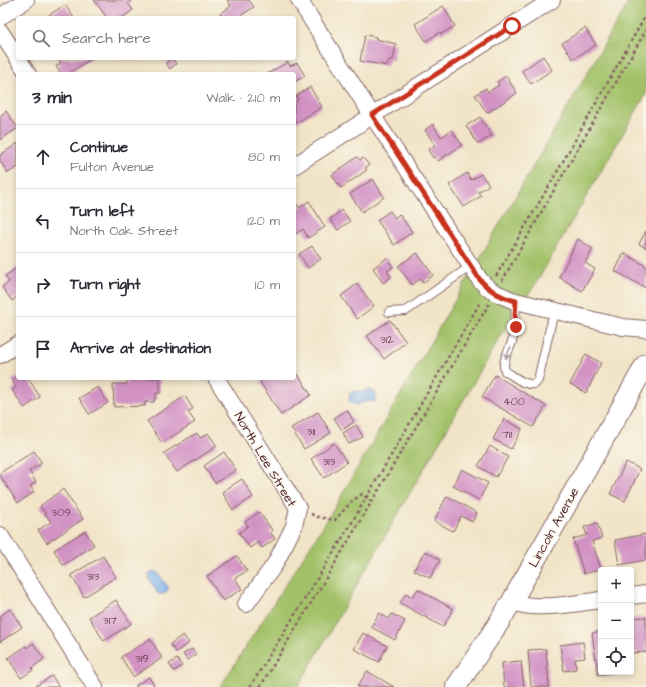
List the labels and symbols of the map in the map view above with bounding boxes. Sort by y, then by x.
route start [503,17,521,35]
route end [507,318,525,336]
house number: 312 [380,332,394,347]
one-way arrow [504,346,511,358]
house number: 400 [503,394,525,409]
street label: North Lee Street [230,409,301,511]
house number: 311 [307,424,316,439]
house number: 711 [502,427,512,442]
house number: 313 [323,454,336,469]
street label: Lincoln Avenue [524,484,583,571]
house number: 309 [52,505,70,520]
house number: 313 [87,569,100,584]
house number: 317 [103,613,117,628]
house number: 319 [135,651,149,666]

